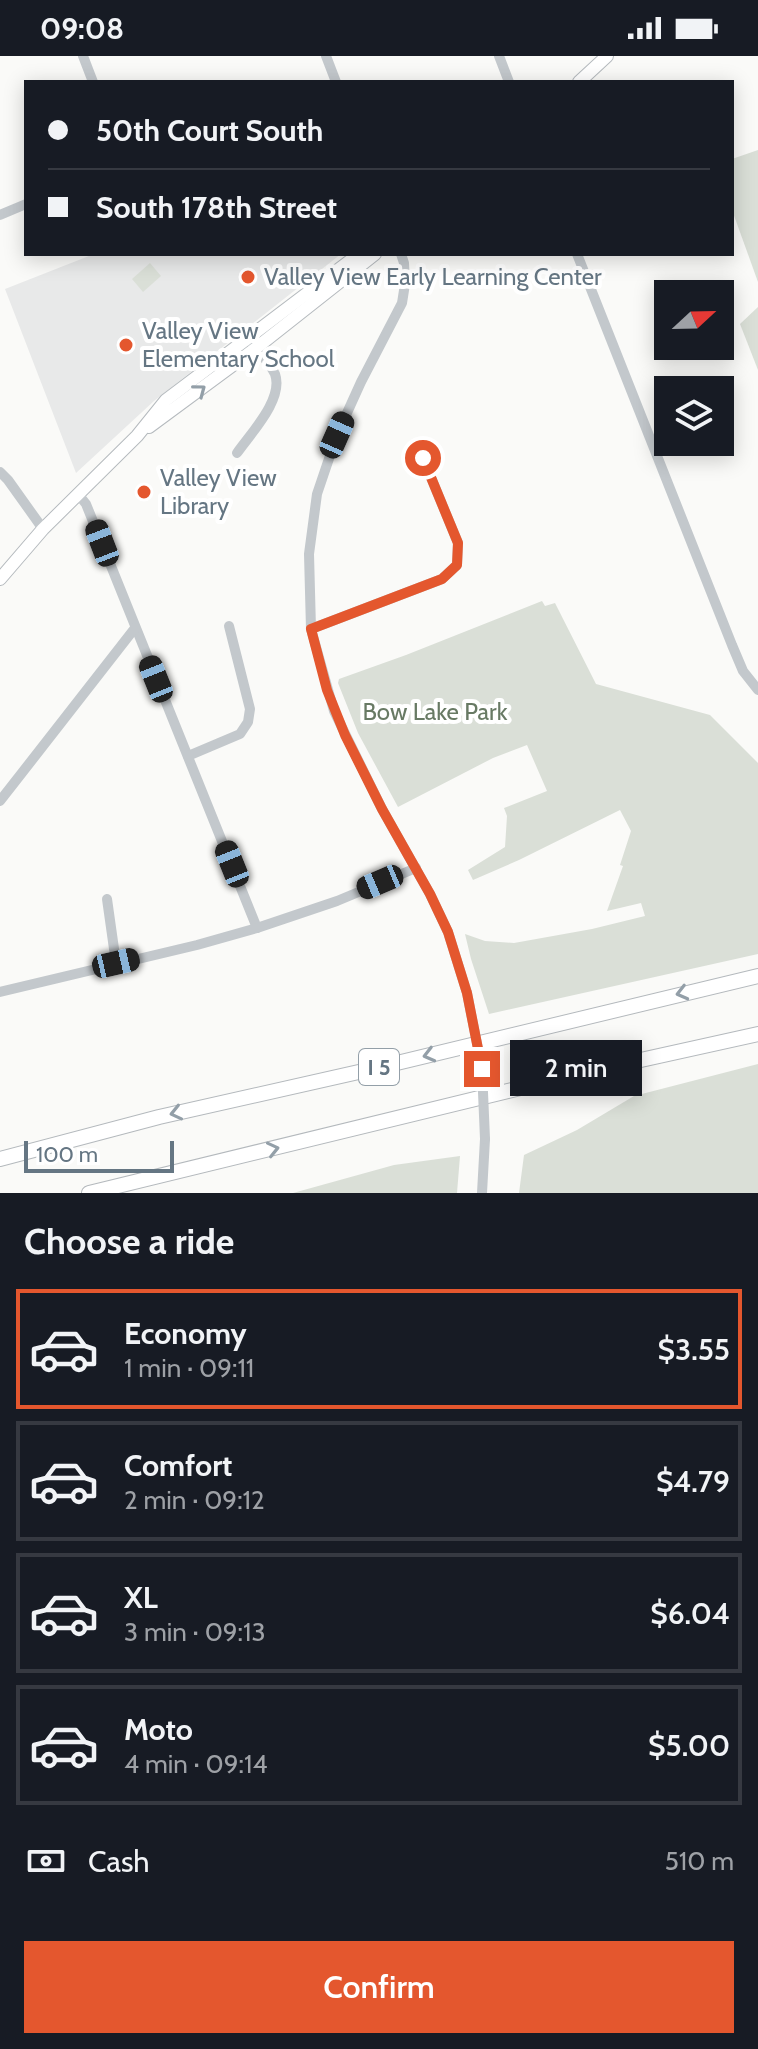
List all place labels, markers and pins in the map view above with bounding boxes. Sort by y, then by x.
place label: Valley View Early Learning Center [264,262,602,291]
marker: Valley View Early Learning Center [239,268,257,286]
place label: Valley View Elementary School [142,316,335,373]
marker: Valley View Elementary School [117,336,135,354]
place label: Valley View Library [160,463,277,520]
marker: Valley View Library [135,483,153,501]

